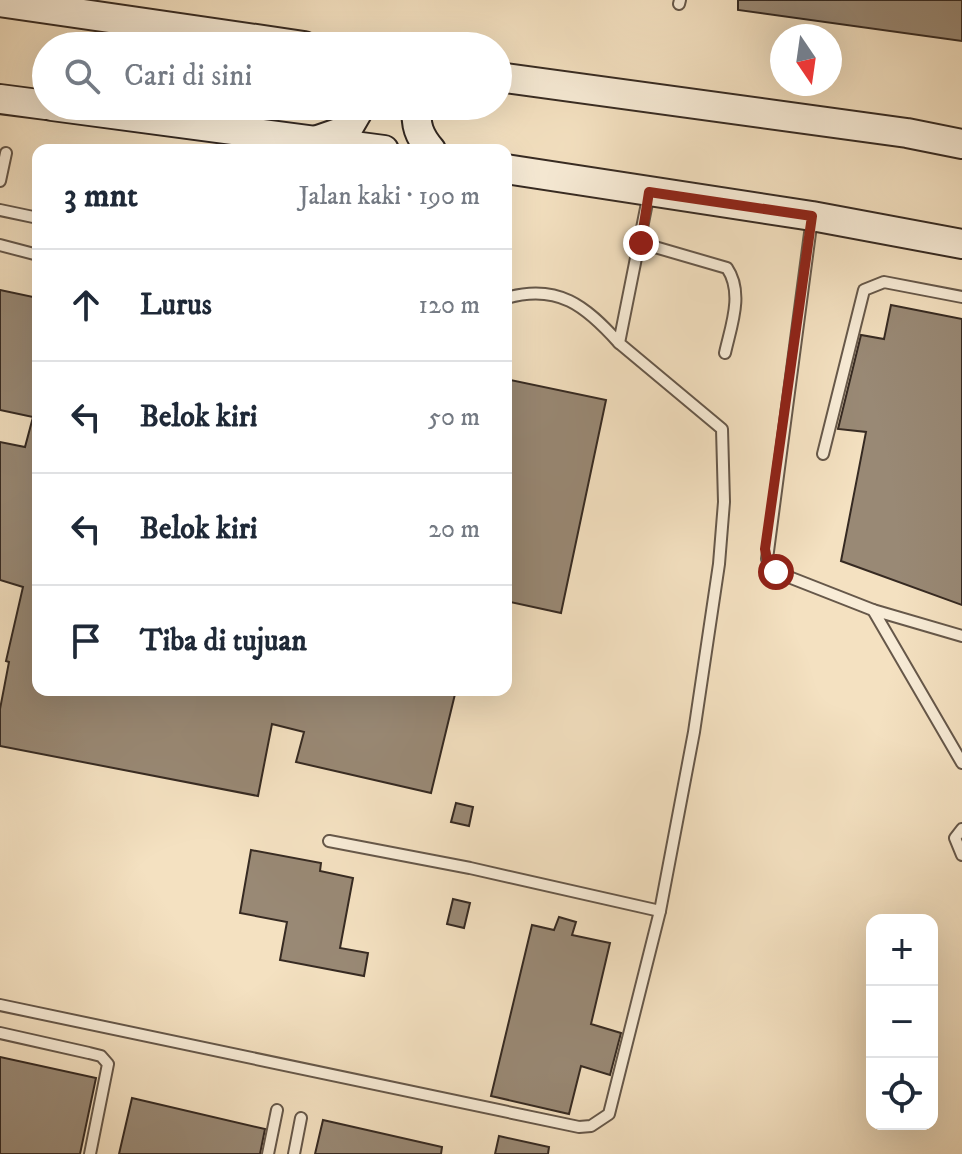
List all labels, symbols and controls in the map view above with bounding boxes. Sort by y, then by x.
north arrow [770,24,842,96]
search box [32,32,512,120]
icon: search [60,54,104,98]
text: Cari di sini [124,58,252,95]
text: 3 mnt [64,175,138,217]
text: Jalan kaki · 190 m [299,180,480,213]
route end [623,225,659,261]
icon: ahead [64,283,108,327]
text: Lurus [140,287,212,324]
text: 120 m [419,289,480,322]
icon: left [64,395,108,439]
text: Belok kiri [140,399,258,436]
text: 50 m [428,401,480,434]
icon: left [64,507,108,551]
text: Belok kiri [140,511,258,548]
text: 20 m [428,513,480,546]
route start [758,554,794,590]
icon: arrive [64,619,108,663]
text: Tiba di tujuan [140,623,307,660]
map controls [866,914,938,1130]
button: + [866,914,938,986]
button: − [866,986,938,1058]
button: locate [866,1058,938,1130]

